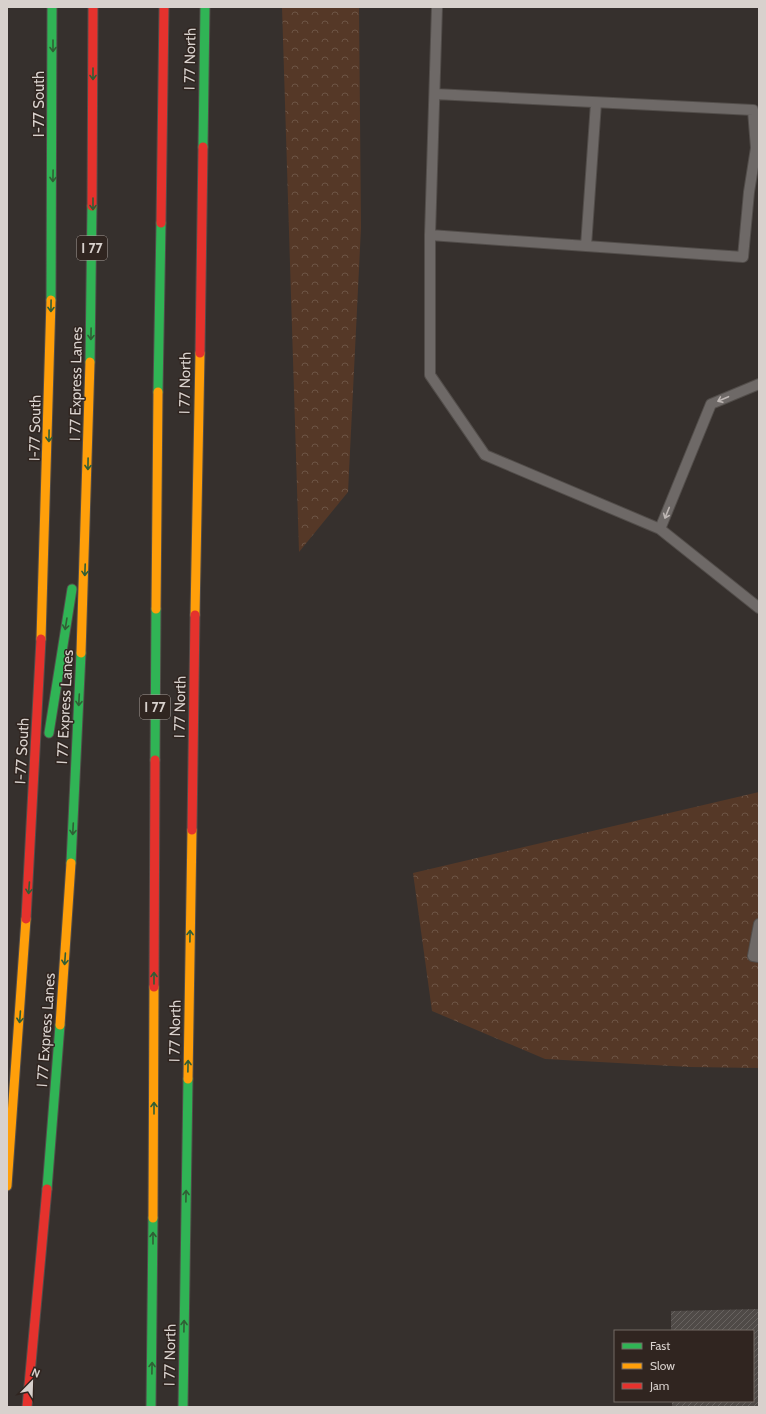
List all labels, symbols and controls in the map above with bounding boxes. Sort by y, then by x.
street label: I 77 North [180,28,200,90]
one-way arrow [49,39,57,52]
one-way arrow [89,67,97,80]
street label: I-77 South [30,71,48,137]
one-way arrow [49,169,56,182]
one-way arrow [89,197,97,210]
road number: I 77 [77,236,107,260]
one-way arrow [47,299,55,312]
street label: I 77 Express Lanes [66,327,86,441]
one-way arrow [87,327,95,340]
street label: I 77 North [175,352,195,414]
street label: I-77 South [25,395,45,461]
one-way arrow [717,396,729,404]
one-way arrow [45,429,52,442]
one-way arrow [84,457,92,470]
one-way arrow [663,506,670,518]
one-way arrow [81,563,88,576]
one-way arrow [62,617,70,630]
street label: I 77 Express Lanes [53,649,77,765]
street label: I 77 North [170,676,190,738]
one-way arrow [76,693,83,706]
road number: I 77 [140,695,170,719]
street label: I-77 South [11,717,33,785]
one-way arrow [69,822,77,835]
one-way arrow [25,881,32,894]
one-way arrow [186,930,194,943]
one-way arrow [61,952,68,965]
street label: I 77 Express Lanes [33,972,59,1088]
one-way arrow [150,972,158,985]
street label: I 77 North [165,1000,185,1062]
one-way arrow [17,1010,24,1023]
one-way arrow [184,1060,192,1073]
one-way arrow [150,1102,158,1115]
one-way arrow [182,1190,190,1203]
one-way arrow [149,1232,157,1245]
one-way arrow [180,1320,188,1333]
street label: I 77 North [160,1324,180,1386]
legend [614,1330,754,1402]
text: Fast [650,1338,670,1353]
text: Slow [650,1358,675,1373]
north arrow [12,1362,52,1402]
one-way arrow [148,1362,156,1375]
text: N [30,1365,42,1381]
text: Jam [649,1378,669,1393]

